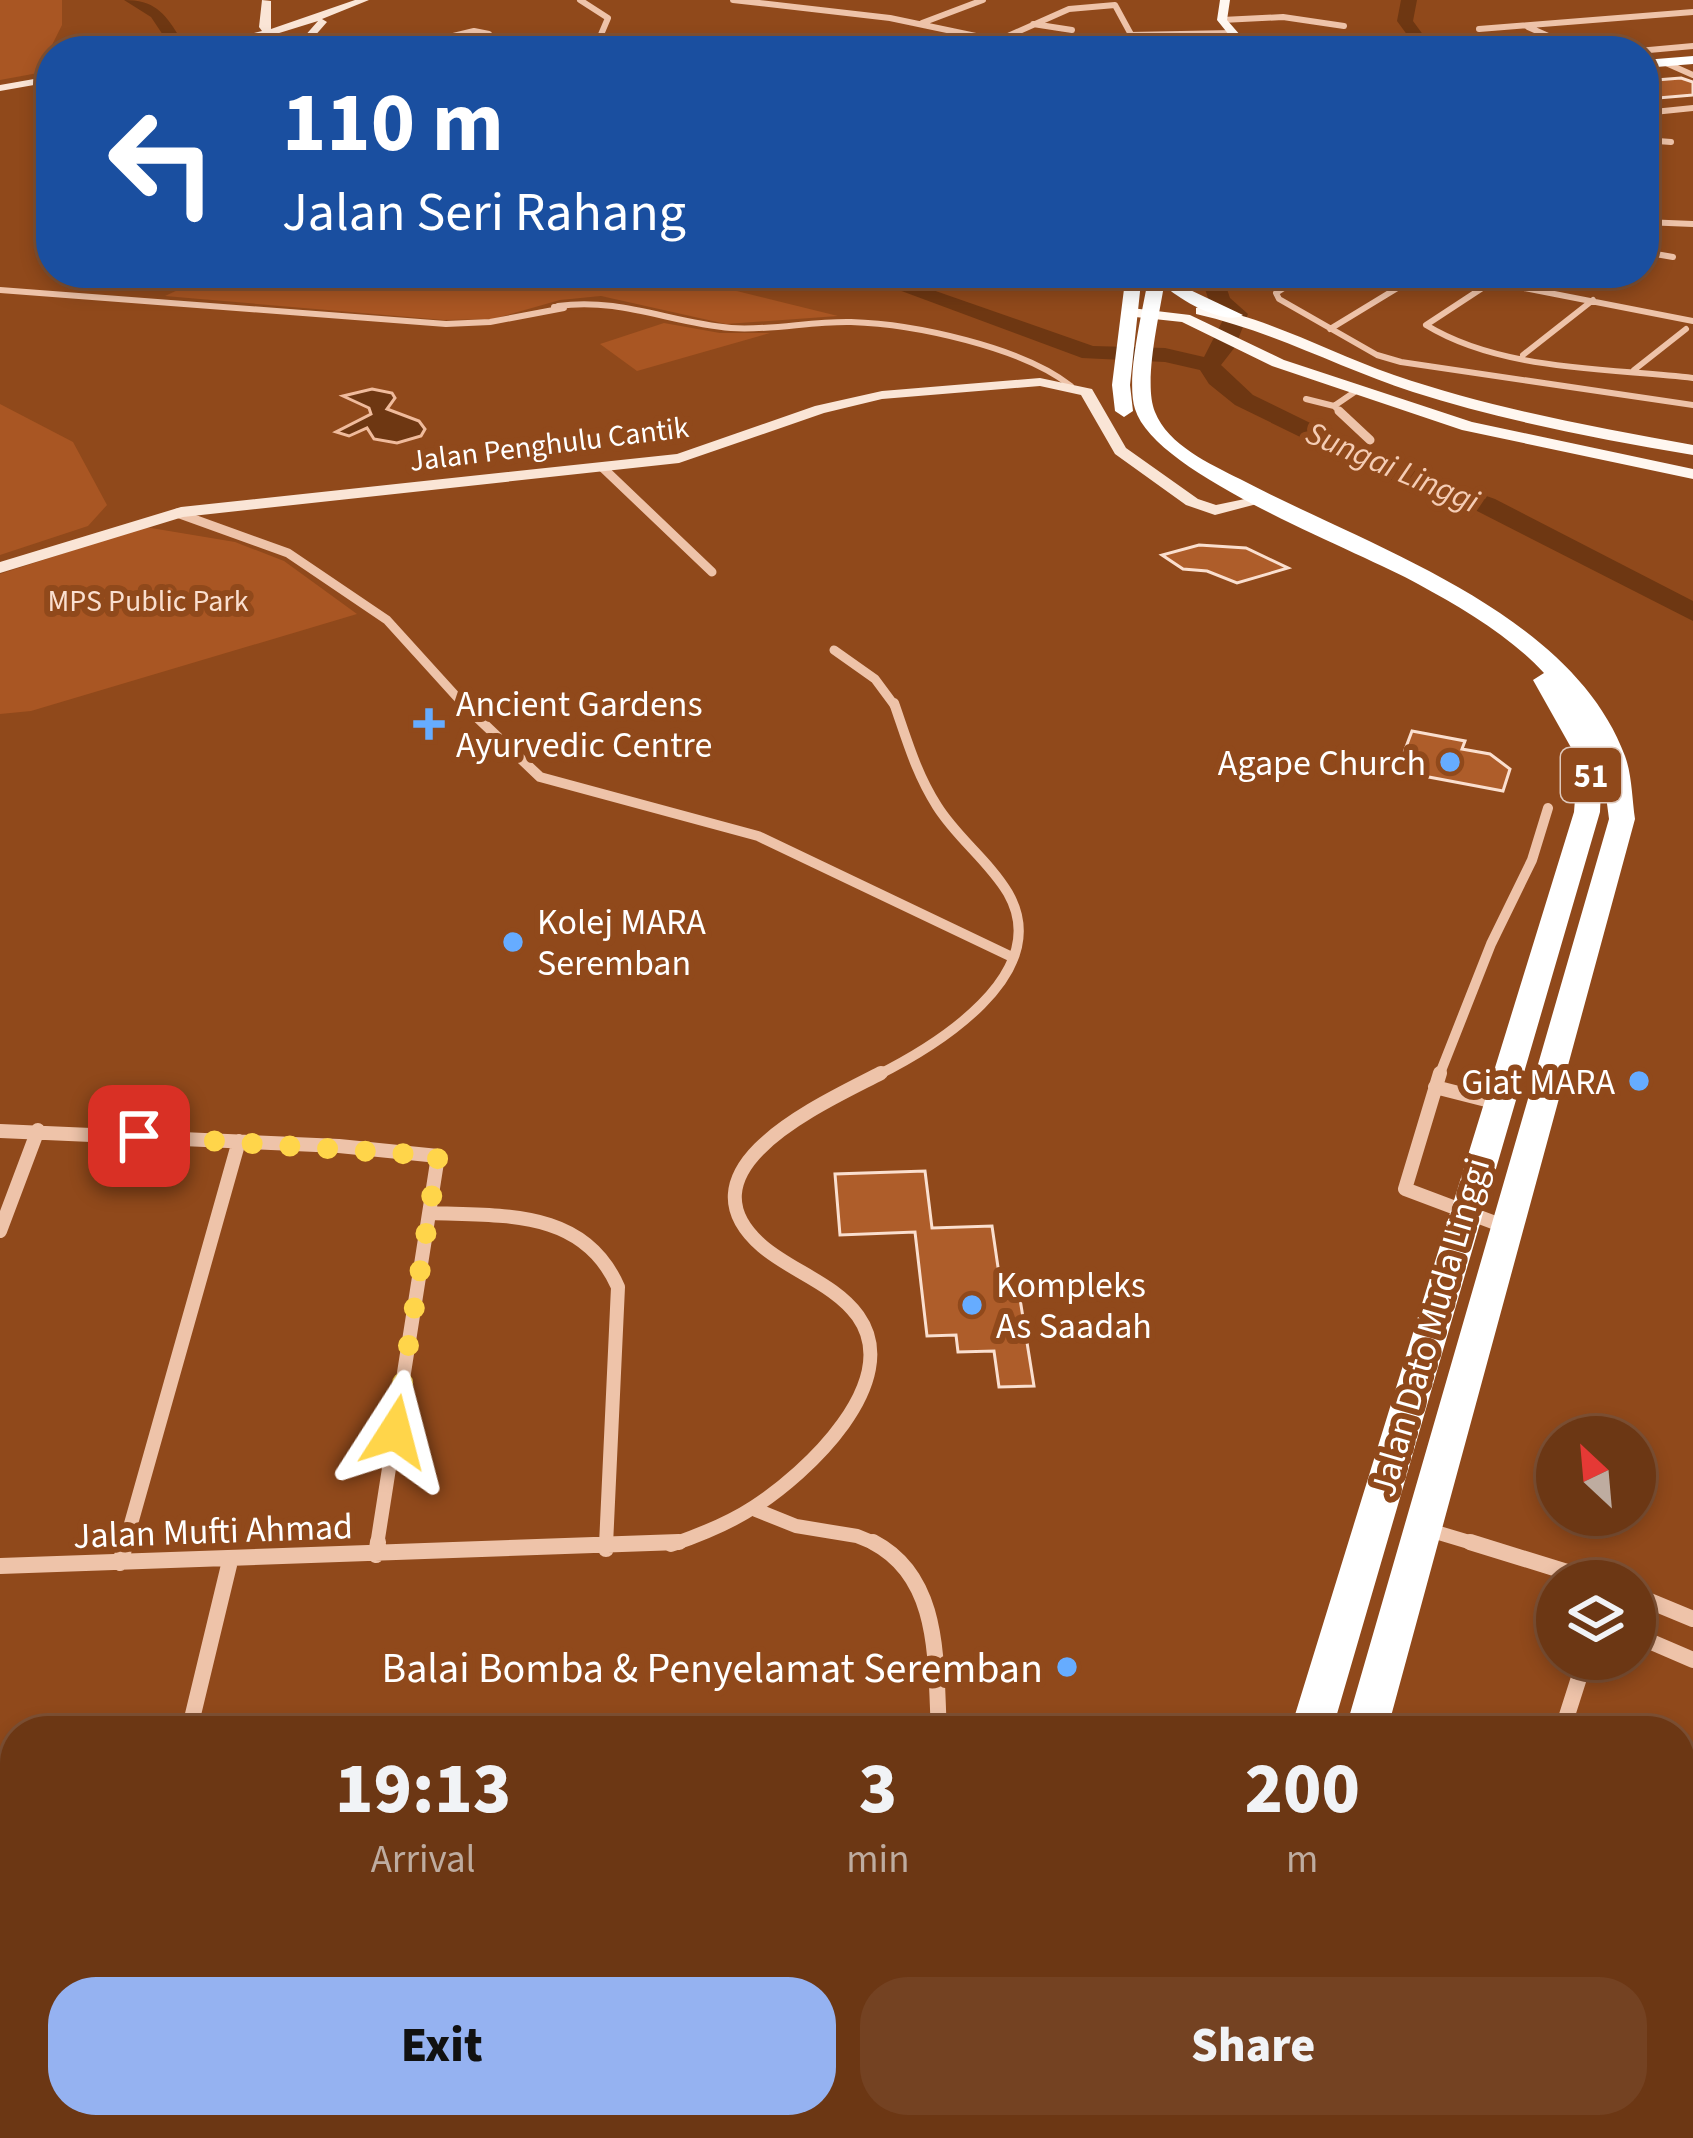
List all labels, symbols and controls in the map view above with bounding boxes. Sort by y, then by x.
text: 110 m [282,64,504,184]
icon: left [84,84,240,240]
text: Jalan Seri Rahang [282,175,686,252]
street label: Jalan Penghulu Cantik [407,406,691,483]
water label: Sungai Linggi [1299,410,1487,525]
park label: MPS Public Park [47,580,249,623]
place label: Ancient Gardens Ayurvedic Centre [456,679,712,771]
marker: Ancient Gardens Ayurvedic Centre [413,708,445,740]
place label: Agape Church [1218,738,1426,789]
road number: 51 [1561,748,1621,802]
marker: Agape Church [1437,749,1463,775]
place label: Kolej MARA Seremban [537,897,706,989]
marker: Kolej MARA Seremban [500,929,526,955]
place label: Giat MARA [1461,1057,1615,1108]
marker: Giat MARA [1626,1068,1652,1094]
pin [88,1085,190,1187]
icon: arrive [106,1103,172,1169]
street label: Jalan Dato Muda Linggi [1358,1152,1503,1503]
place label: Kompleks As Saadah [996,1260,1152,1352]
marker: Kompleks As Saadah [959,1292,985,1318]
position arrow [332,1369,458,1495]
north arrow [1536,1416,1656,1536]
map controls [1536,1416,1656,1680]
street label: Jalan Mufti Ahmad [72,1501,354,1562]
button: layers [1536,1560,1656,1680]
place label: Balai Bomba & Penyelamat Seremban [381,1639,1043,1699]
marker: Balai Bomba & Penyelamat Seremban [1054,1654,1080,1680]
text: 19:13 [335,1738,511,1841]
text: 3 [859,1738,897,1841]
text: 200 [1245,1738,1360,1841]
text: Arrival [371,1832,476,1888]
text: min [846,1832,910,1888]
text: m [1286,1832,1318,1888]
button: Exit [48,1977,836,2115]
button: Share [860,1977,1647,2115]

